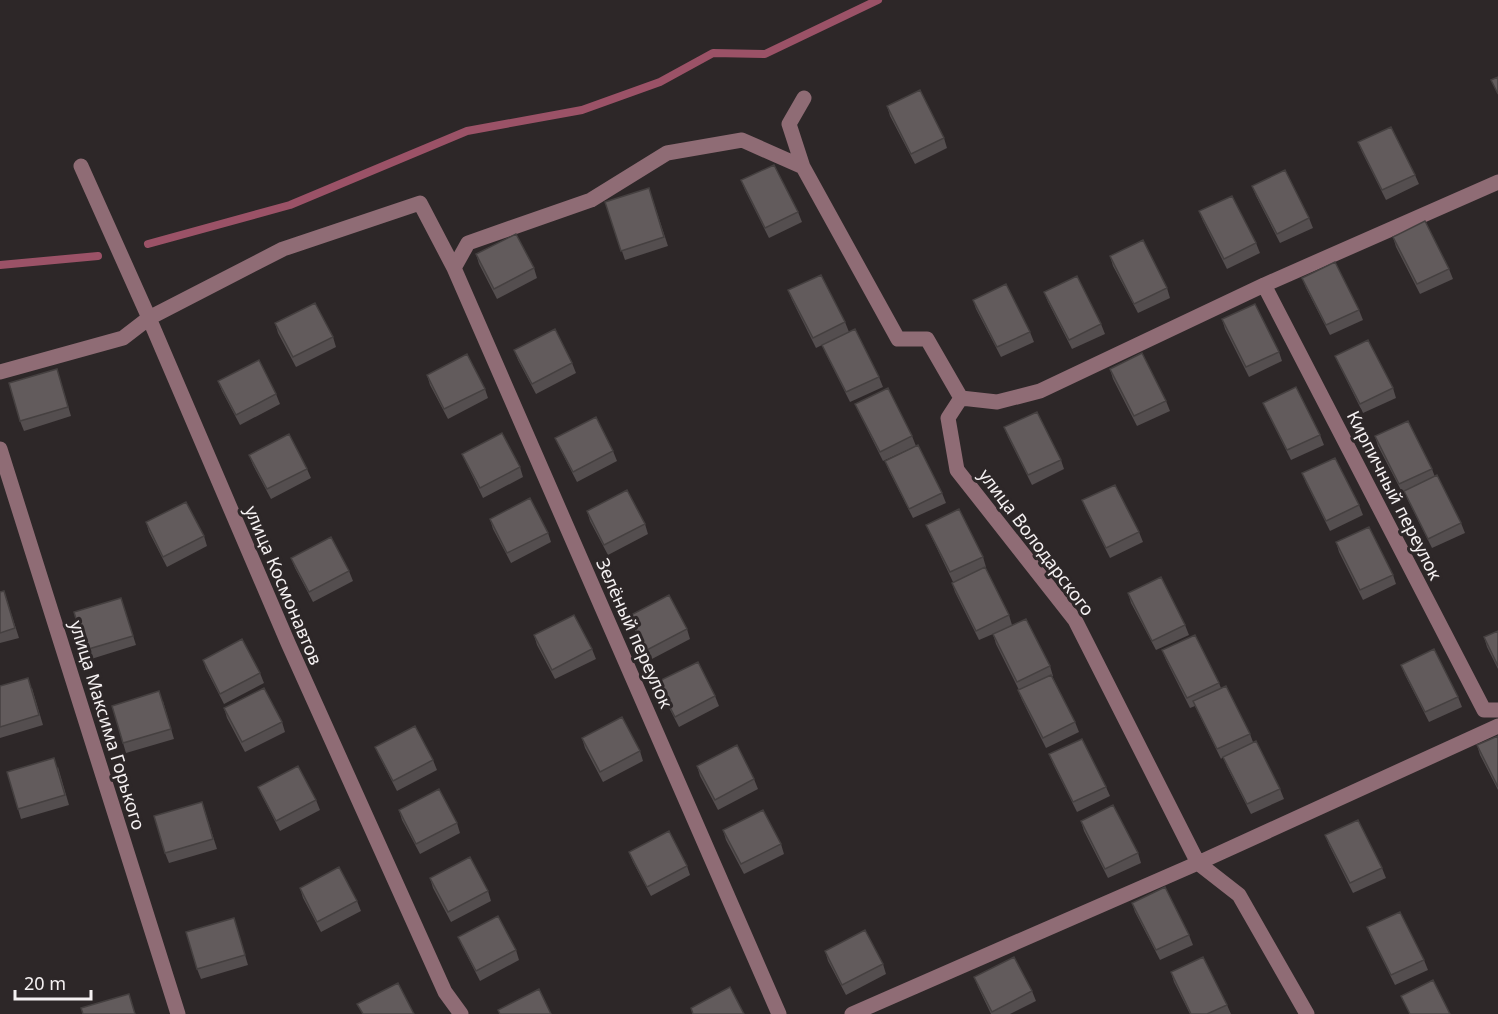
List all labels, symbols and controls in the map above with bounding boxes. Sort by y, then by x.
street label: Кирпичный переулок [1342,406,1448,584]
street label: улица Володарского [974,464,1100,620]
street label: улица Космонавтов [240,502,328,668]
street label: Зелёный переулок [591,554,679,712]
street label: улица Максима Горького [65,617,151,833]
scale bar [15,963,92,1001]
text: 20 m [24,971,66,995]

